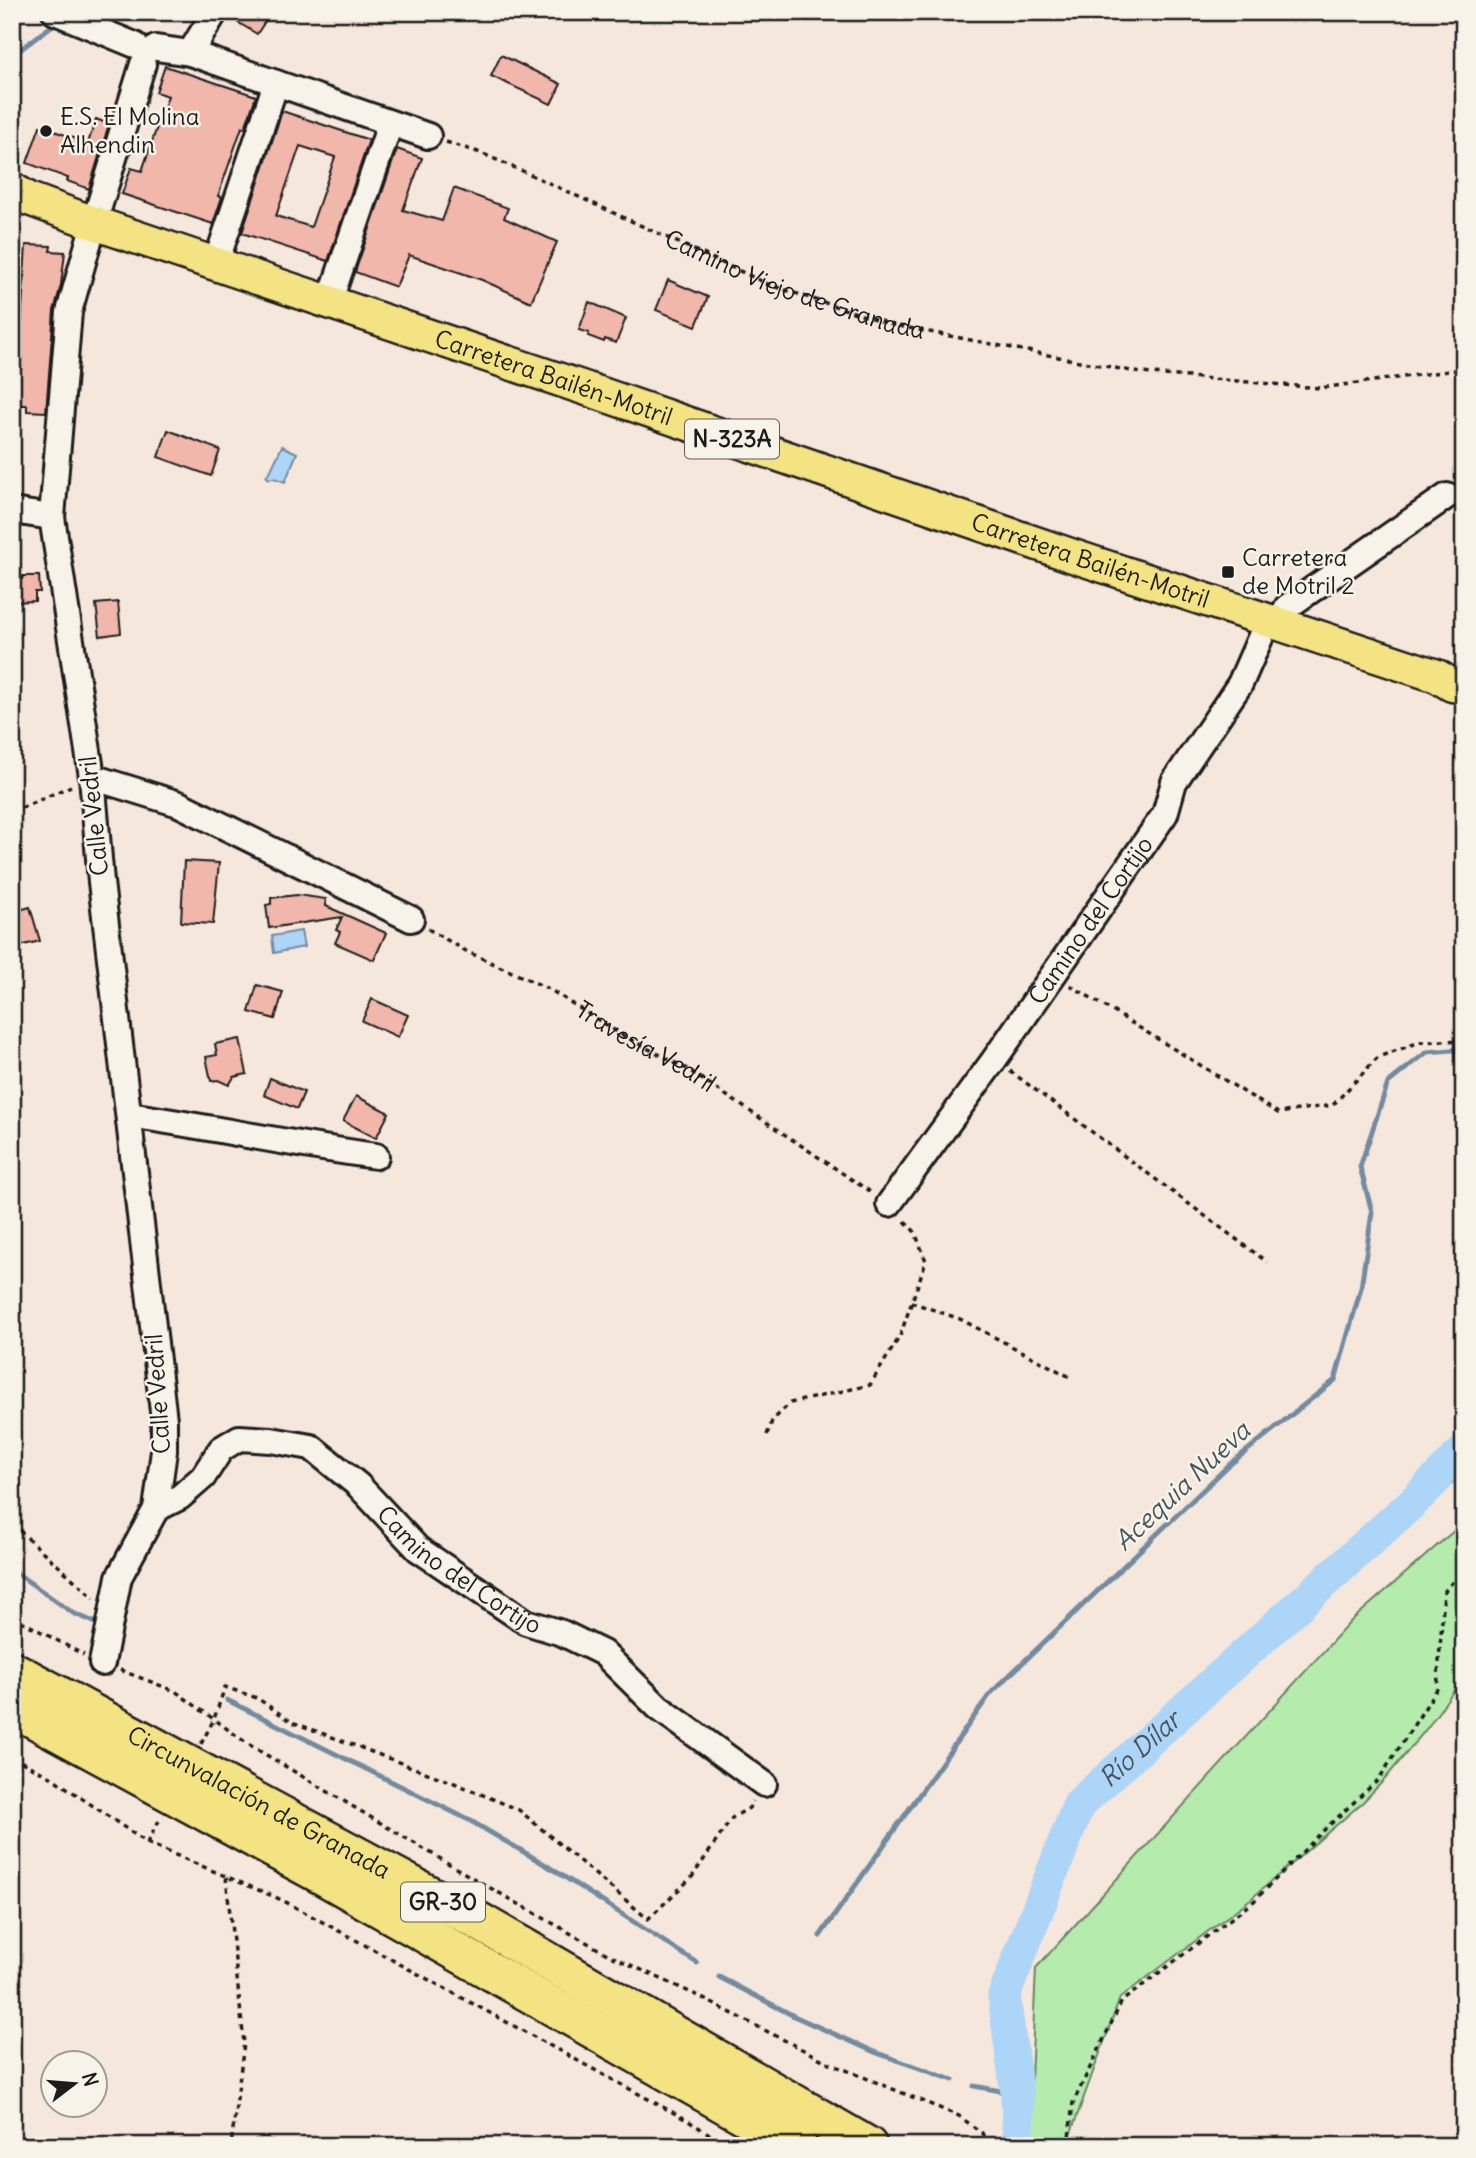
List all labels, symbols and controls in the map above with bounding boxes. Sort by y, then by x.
place label: E.S. El Molina Alhendin [60,101,199,159]
marker: E.S. El Molina Alhendin [38,123,54,139]
street label: Camino Viejo de Granada [660,223,927,345]
street label: Carretera Bailén-Motril [431,323,677,431]
road number: N-323A [685,420,779,458]
street label: Carretera Bailén-Motril [968,506,1213,614]
place label: Carretera de Motril 2 [1242,542,1355,600]
marker: Carretera de Motril 2 [1220,564,1236,580]
street label: Calle Vedril [72,755,114,878]
street label: Camino del Cortijo [1021,830,1159,1010]
street label: Travesía Vedril [571,994,722,1098]
street label: Calle Vedril [138,1333,176,1455]
water label: Acequia Nueva [1107,1413,1257,1557]
street label: Camino del Cortijo [371,1499,544,1640]
water label: Río Dílar [1092,1701,1190,1794]
street label: Circunvalación de Granada [122,1719,396,1885]
road number: GR-30 [401,1882,485,1922]
north arrow [38,2050,108,2120]
text: N [77,2070,104,2089]

